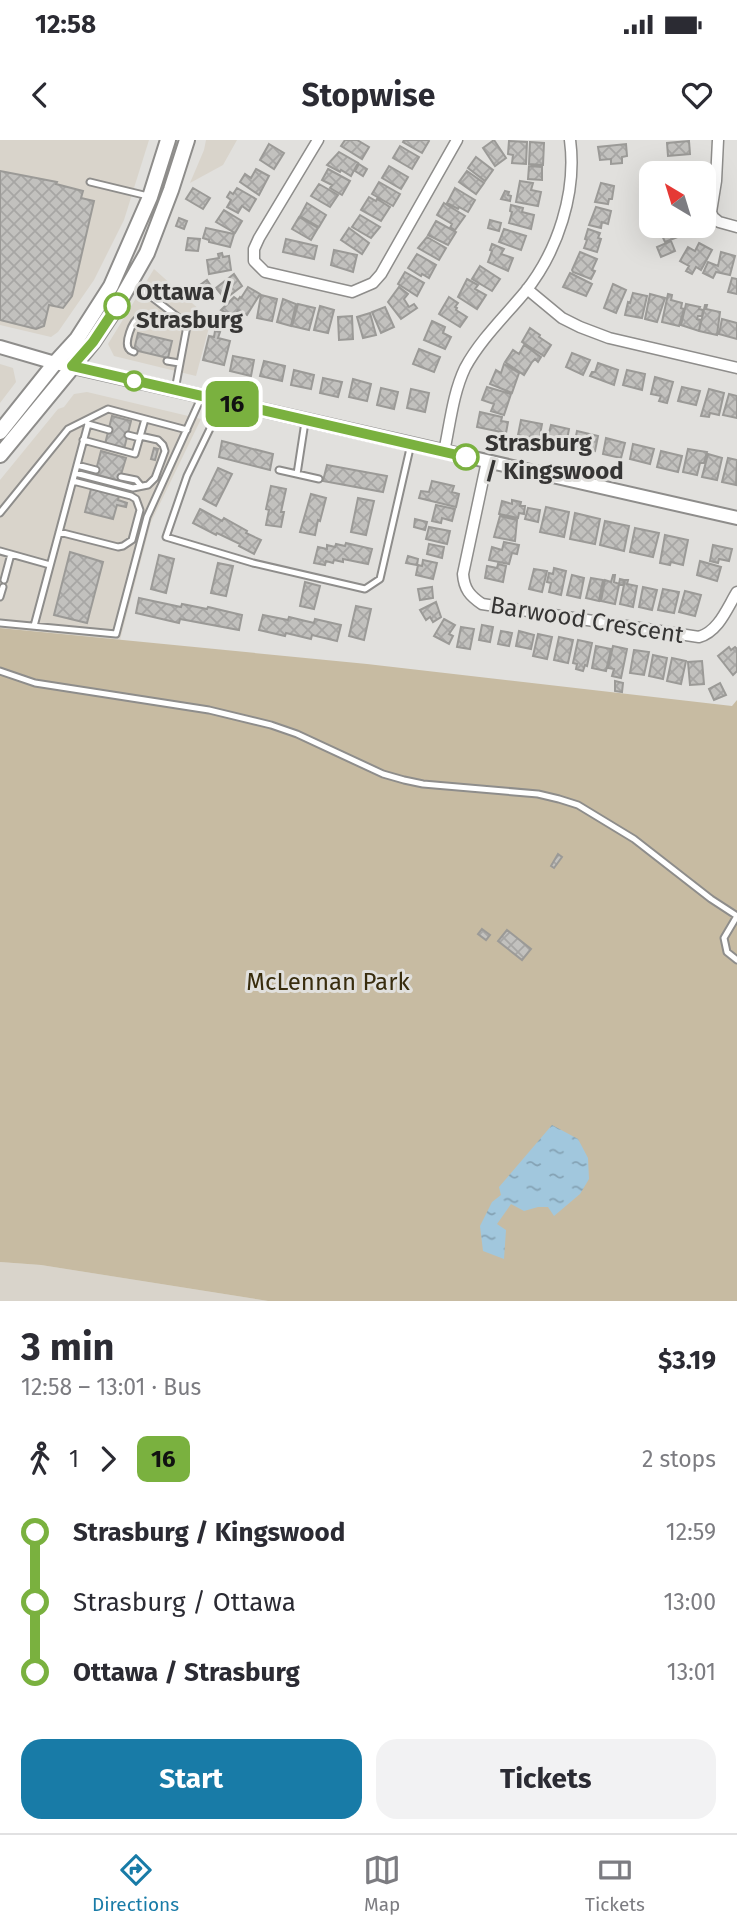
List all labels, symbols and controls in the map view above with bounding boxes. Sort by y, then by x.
text: 12:58 [35,9,96,40]
icon: back [21,76,59,114]
text: Stopwise [302,76,435,114]
icon: heart [678,76,716,114]
north arrow [639,161,716,238]
map controls [639,161,716,238]
place label: Ottawa / Strasburg [136,278,244,334]
marker: Ottawa / Strasburg [104,293,130,319]
unlabelled marker [124,371,144,391]
line badge: 16 [201,381,264,427]
text: 16 [220,390,244,418]
place label: Strasburg / Kingswood [485,429,624,485]
marker: Strasburg / Kingswood [453,444,479,470]
street label: Barwood Crescent [488,591,686,649]
park label: McLennan Park [246,968,410,996]
text: 3 min [21,1324,115,1370]
text: $3.19 [658,1345,716,1376]
text: 12:58 – 13:01 · Bus [21,1373,201,1401]
icon: walk [21,1440,59,1478]
icon: forward [89,1440,127,1478]
text: 1 [69,1445,79,1473]
text: 16 [151,1445,176,1473]
text: 2 stops [642,1445,716,1473]
text: Strasburg / Kingswood [73,1517,345,1548]
text: 12:59 [666,1518,716,1546]
text: Strasburg / Ottawa [73,1587,296,1618]
text: 13:00 [663,1588,716,1616]
text: Ottawa / Strasburg [73,1657,300,1688]
text: 13:01 [667,1658,716,1686]
button: Start [21,1739,362,1819]
button: Tickets [376,1739,716,1819]
tab: Directions [92,1851,179,1916]
tab: Map [363,1851,401,1916]
tab: Tickets [585,1851,645,1916]

